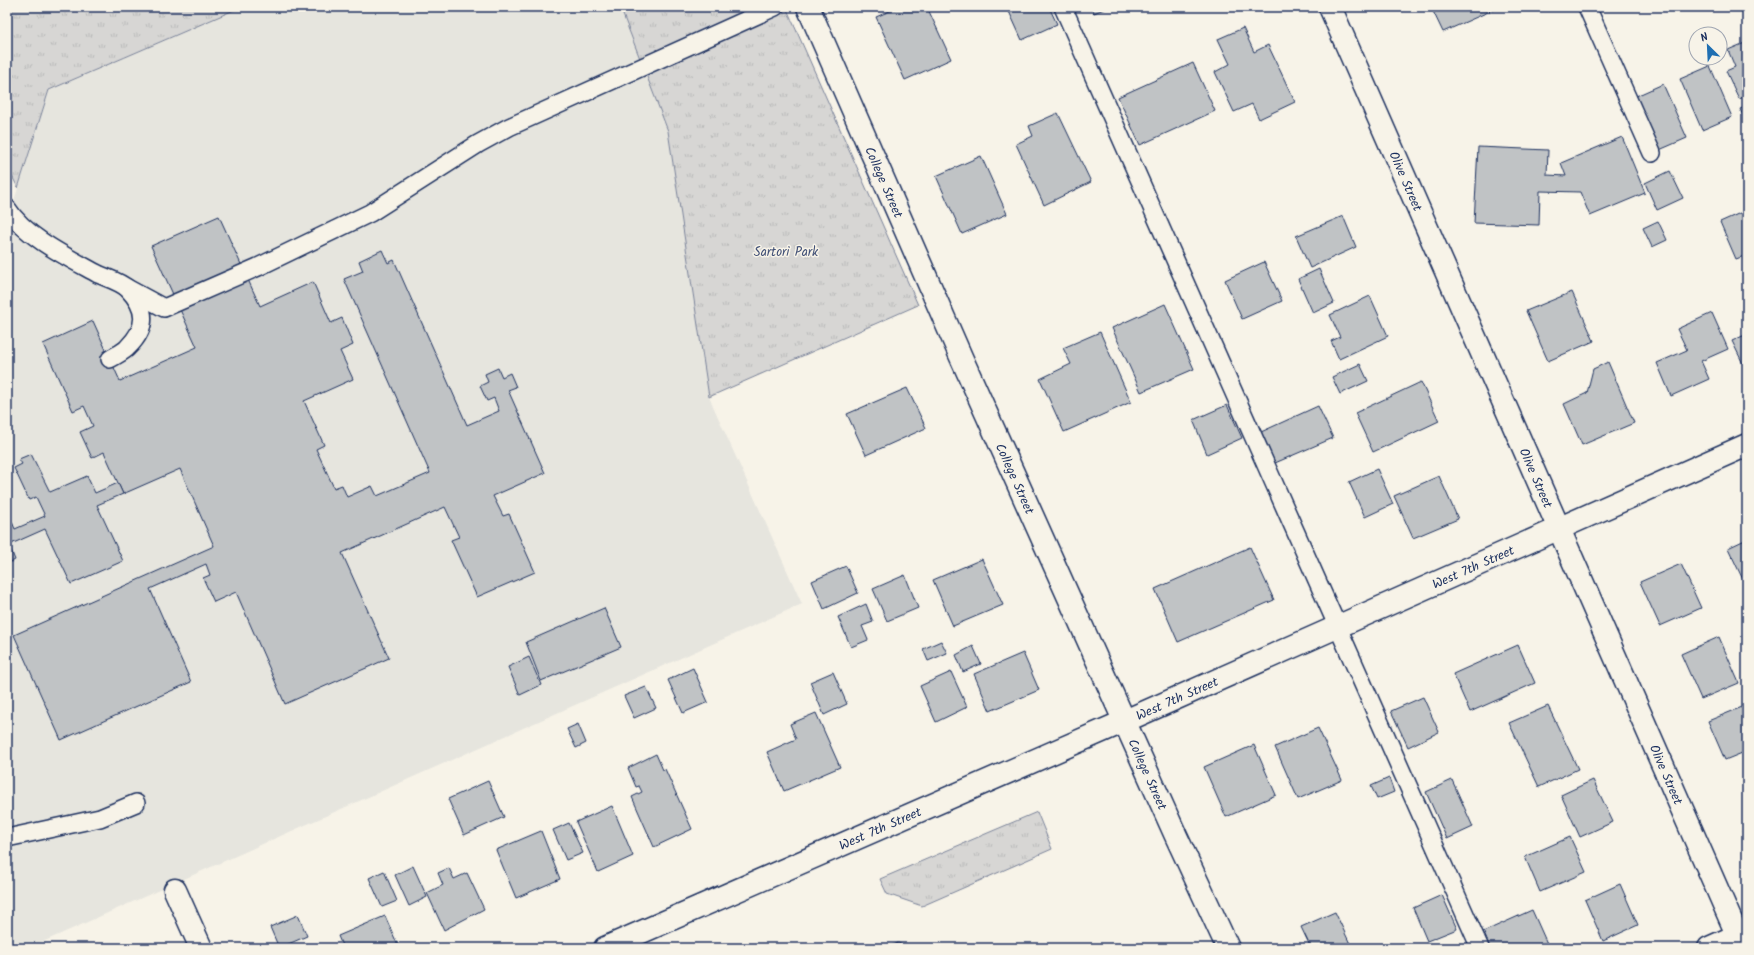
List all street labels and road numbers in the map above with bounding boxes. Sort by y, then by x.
street label: College Street [858,143,908,223]
street label: Olive Street [1383,148,1428,216]
street label: College Street [989,440,1040,519]
street label: Olive Street [1513,445,1558,513]
street label: West 7th Street [1429,540,1519,595]
street label: West 7th Street [1133,672,1223,727]
street label: College Street [1122,736,1172,814]
street label: Olive Street [1643,741,1688,809]
street label: West 7th Street [836,802,926,857]

